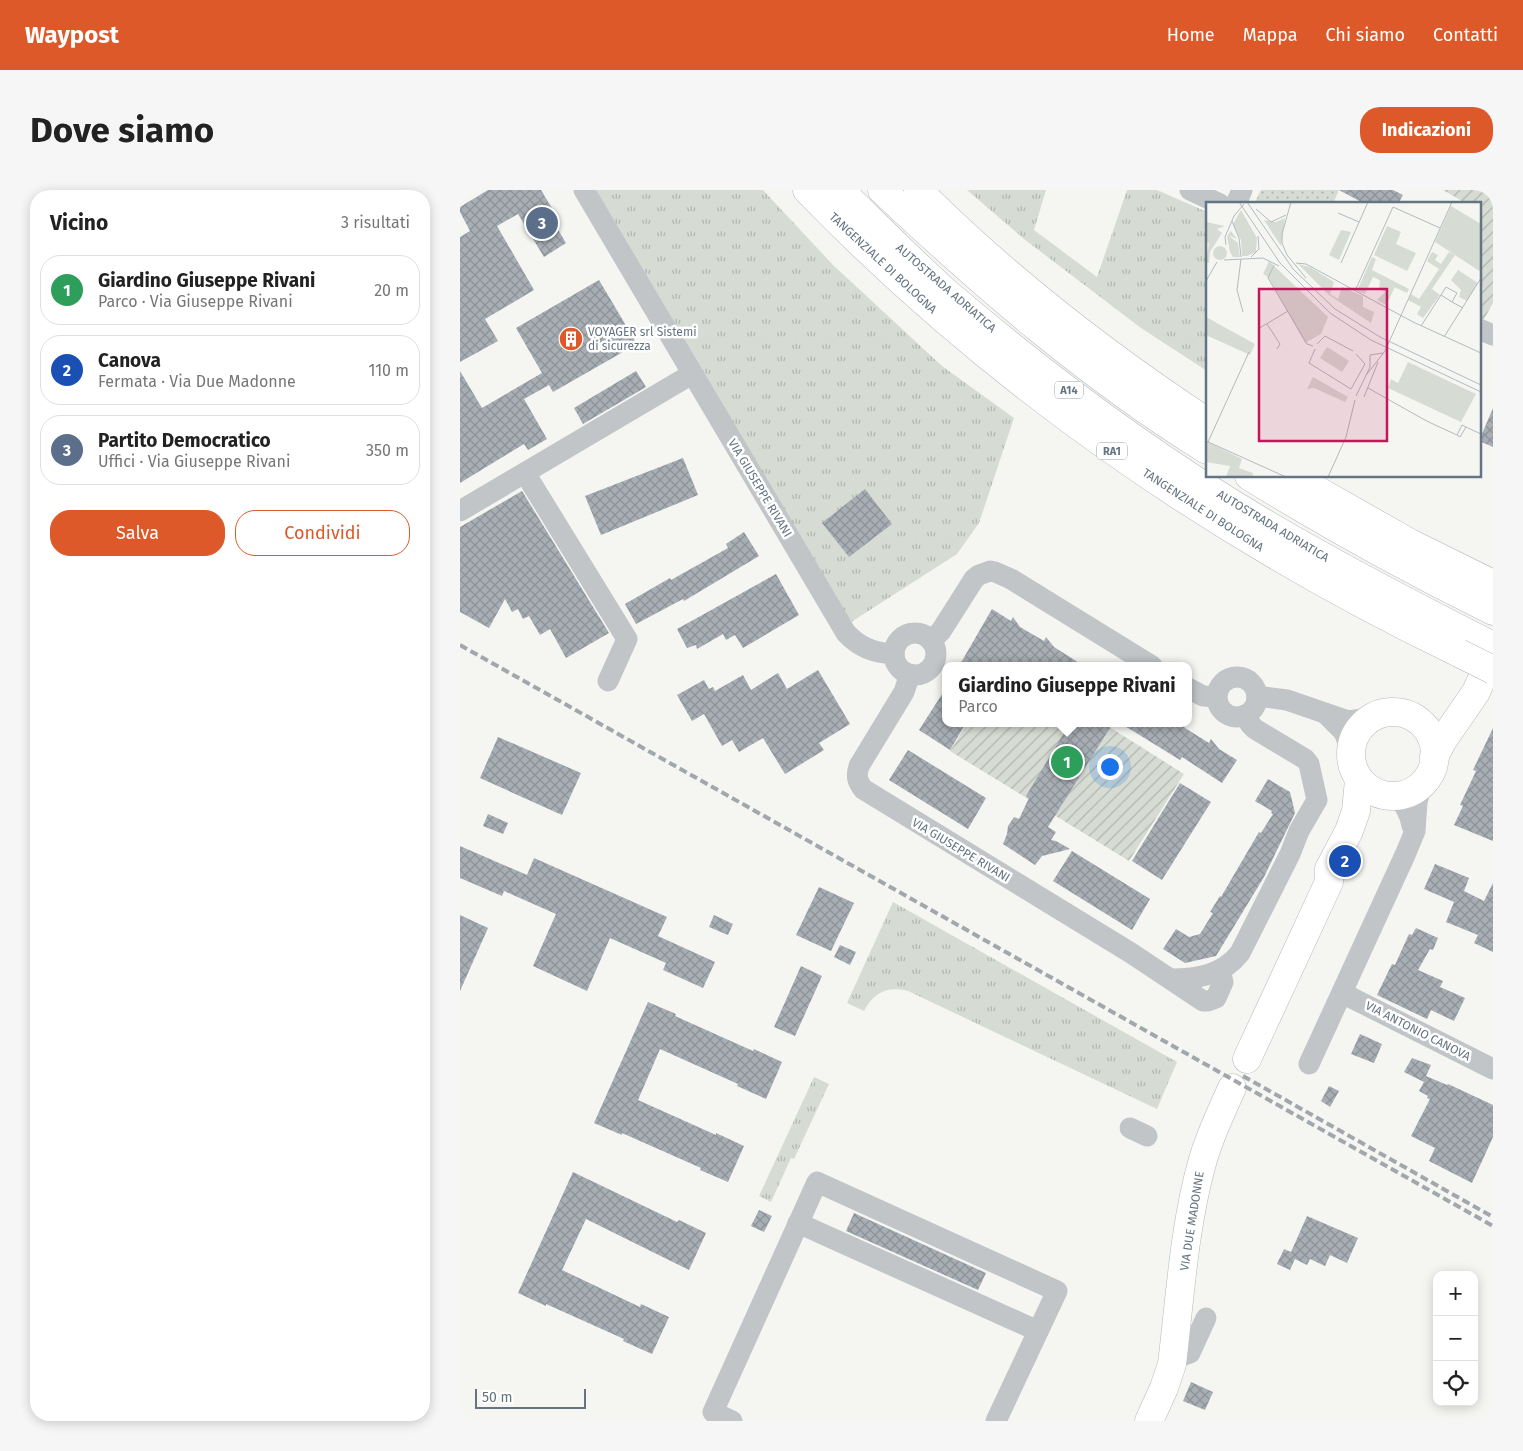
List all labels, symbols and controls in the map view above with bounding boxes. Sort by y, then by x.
text: Waypost [25,21,119,49]
text: Home [1167,24,1215,46]
text: Mappa [1243,24,1297,46]
text: Chi siamo [1325,24,1405,46]
text: Contatti [1433,24,1498,46]
button: Indicazioni [1360,107,1493,153]
text: Dove siamo [30,109,214,151]
inset map [1206,202,1481,478]
pin: 3 [526,204,558,242]
text: Vicino [50,210,108,236]
street label: TANGENZIALE DI BOLOGNA [826,210,940,316]
text: 3 risultati [341,213,410,232]
street label: AUTOSTRADA ADRIATICA [893,241,999,335]
text: Giardino Giuseppe Rivani [98,269,315,292]
text: 1 [63,281,71,300]
text: 20 m [374,281,409,300]
text: Parco · Via Giuseppe Rivani [98,292,293,311]
place label: VOYAGER srl Sistemi di sicurezza [588,325,697,353]
building icon: VOYAGER srl Sistemi di sicurezza [558,326,584,352]
text: Canova [98,349,161,372]
text: 2 [63,361,71,380]
text: 110 m [368,361,409,380]
text: Fermata · Via Due Madonne [98,372,296,391]
road number: A14 [1055,382,1083,398]
text: Partito Democratico [98,429,271,452]
street label: VIA GIUSEPPE RIVANI [725,437,795,539]
text: 3 [63,441,71,460]
text: 350 m [366,441,409,460]
road number: RA1 [1097,442,1127,460]
text: Uffici · Via Giuseppe Rivani [98,452,290,471]
street label: TANGENZIALE DI BOLOGNA [1140,466,1266,554]
street label: AUTOSTRADA ADRIATICA [1214,487,1332,565]
button: Salva [50,510,225,556]
button: Condividi [235,510,410,556]
popup [942,662,1192,727]
text: Giardino Giuseppe Rivani [958,674,1176,697]
text: Parco [958,697,998,716]
pin: 1 [1051,743,1083,781]
your location [1097,754,1123,780]
street label: VIA GIUSEPPE RIVANI [910,815,1012,885]
pin: 2 [1329,842,1361,880]
street label: VIA ANTONIO CANOVA [1363,998,1473,1064]
street label: VIA DUE MADONNE [1177,1170,1207,1272]
map controls [1433,1271,1478,1406]
button: + [1433,1271,1478,1316]
button: − [1433,1316,1478,1361]
button: locate [1433,1361,1478,1406]
scale bar [475,1386,586,1409]
text: 50 m [482,1389,513,1406]

